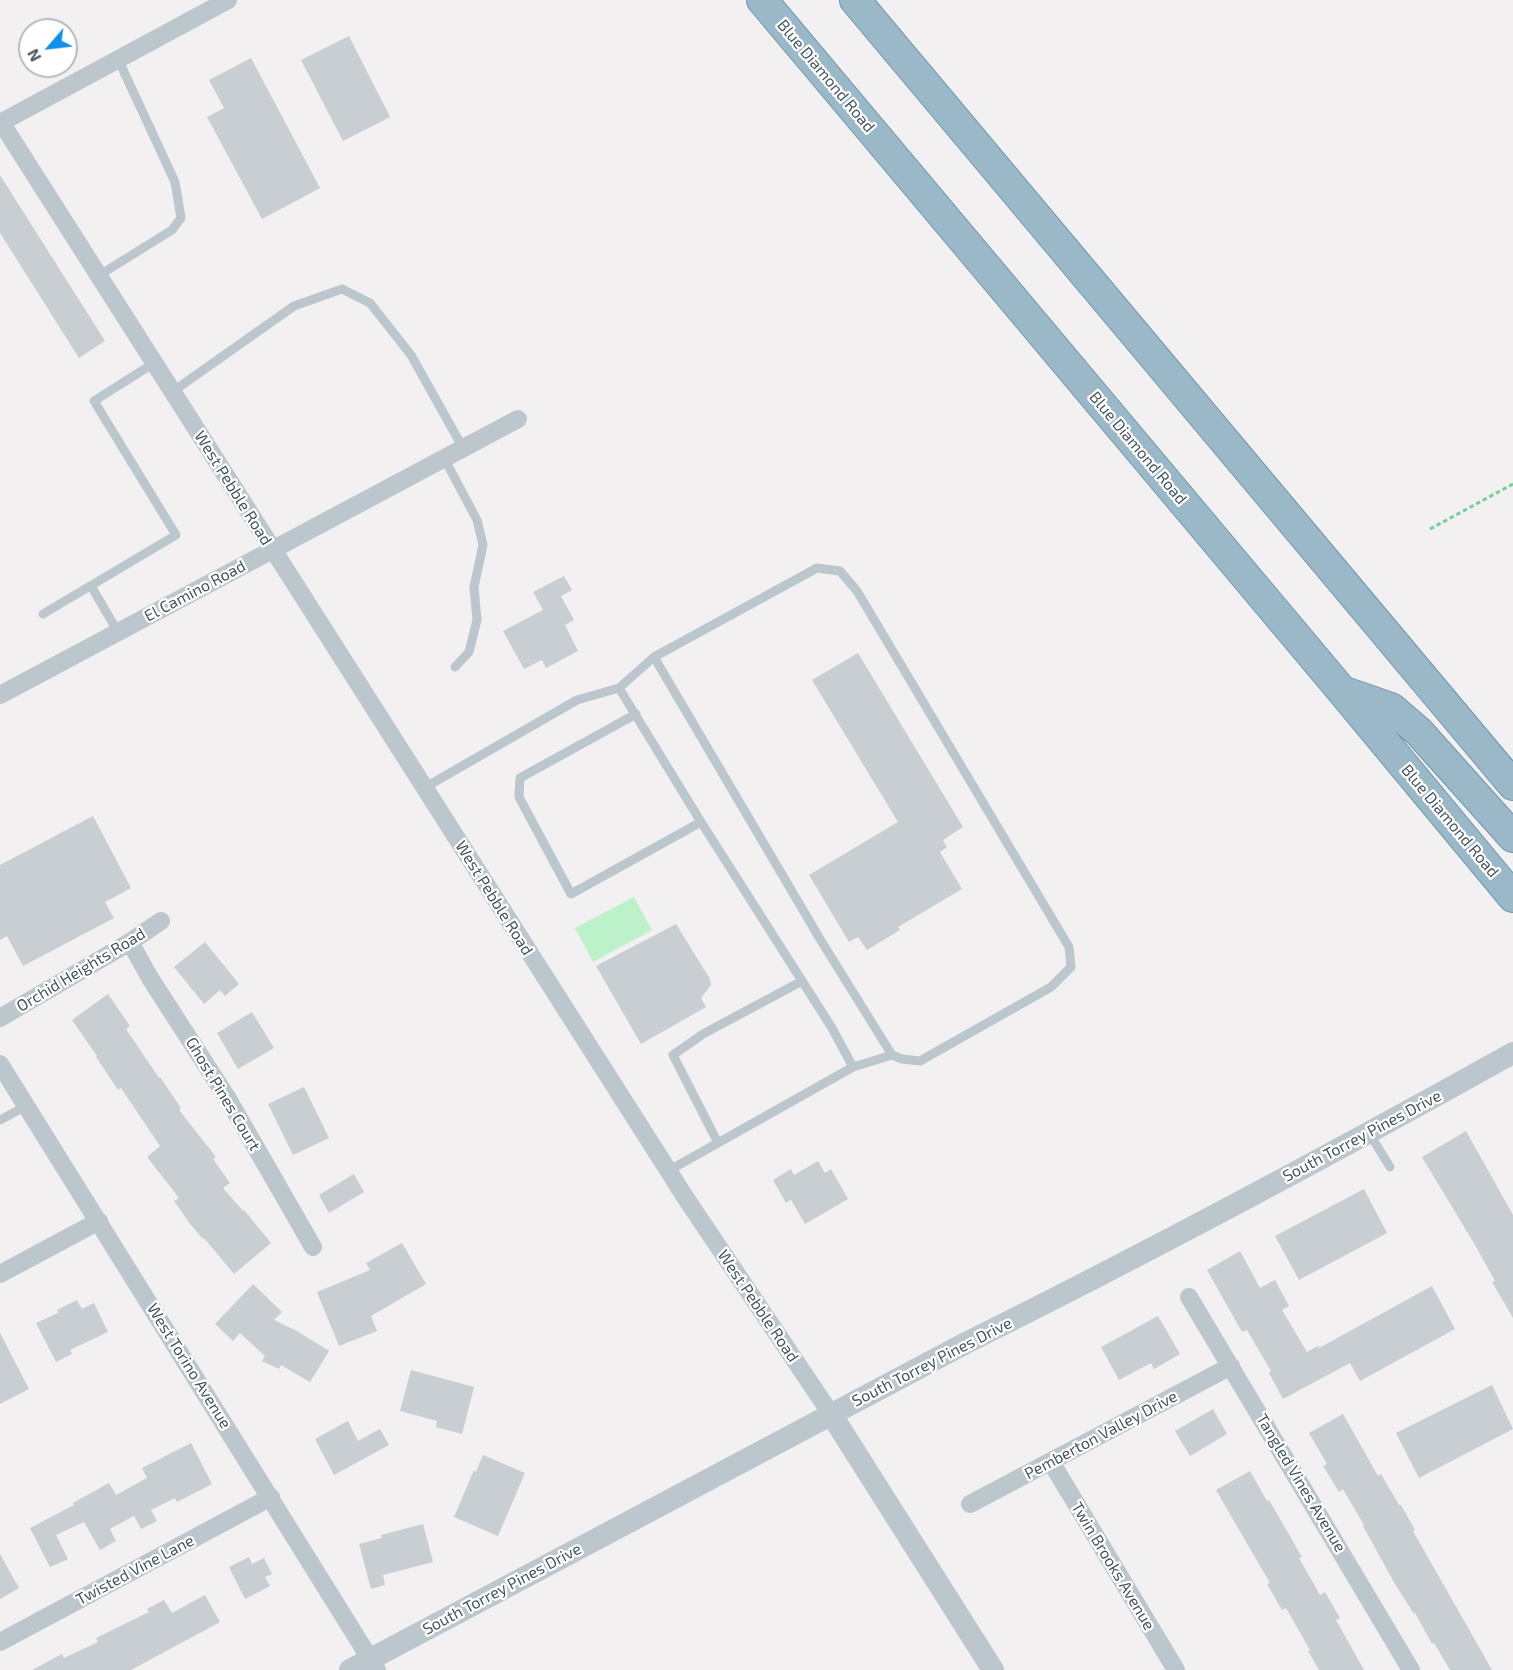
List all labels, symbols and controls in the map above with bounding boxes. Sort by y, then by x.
street label: Blue Diamond Road [773,16,879,136]
north arrow [18,18,78,78]
text: N [22,46,45,65]
street label: Blue Diamond Road [1085,388,1191,508]
street label: West Pebble Road [190,427,276,549]
street label: El Camino Road [141,556,249,626]
street label: Blue Diamond Road [1397,761,1503,881]
street label: West Pebble Road [451,837,537,959]
street label: Orchid Heights Road [13,924,149,1016]
street label: Ghost Pines Court [182,1034,264,1154]
street label: South Torrey Pines Drive [1279,1086,1445,1186]
street label: West Pebble Road [713,1246,803,1366]
street label: West Torino Avenue [143,1300,235,1432]
street label: South Torrey Pines Drive [849,1313,1015,1411]
street label: Pemberton Valley Drive [1021,1387,1181,1483]
street label: Tangled Vines Avenue [1252,1410,1350,1556]
street label: Twin Brooks Avenue [1067,1499,1159,1633]
street label: Twisted Vine Lane [73,1531,197,1609]
street label: South Torrey Pines Drive [419,1539,585,1639]

